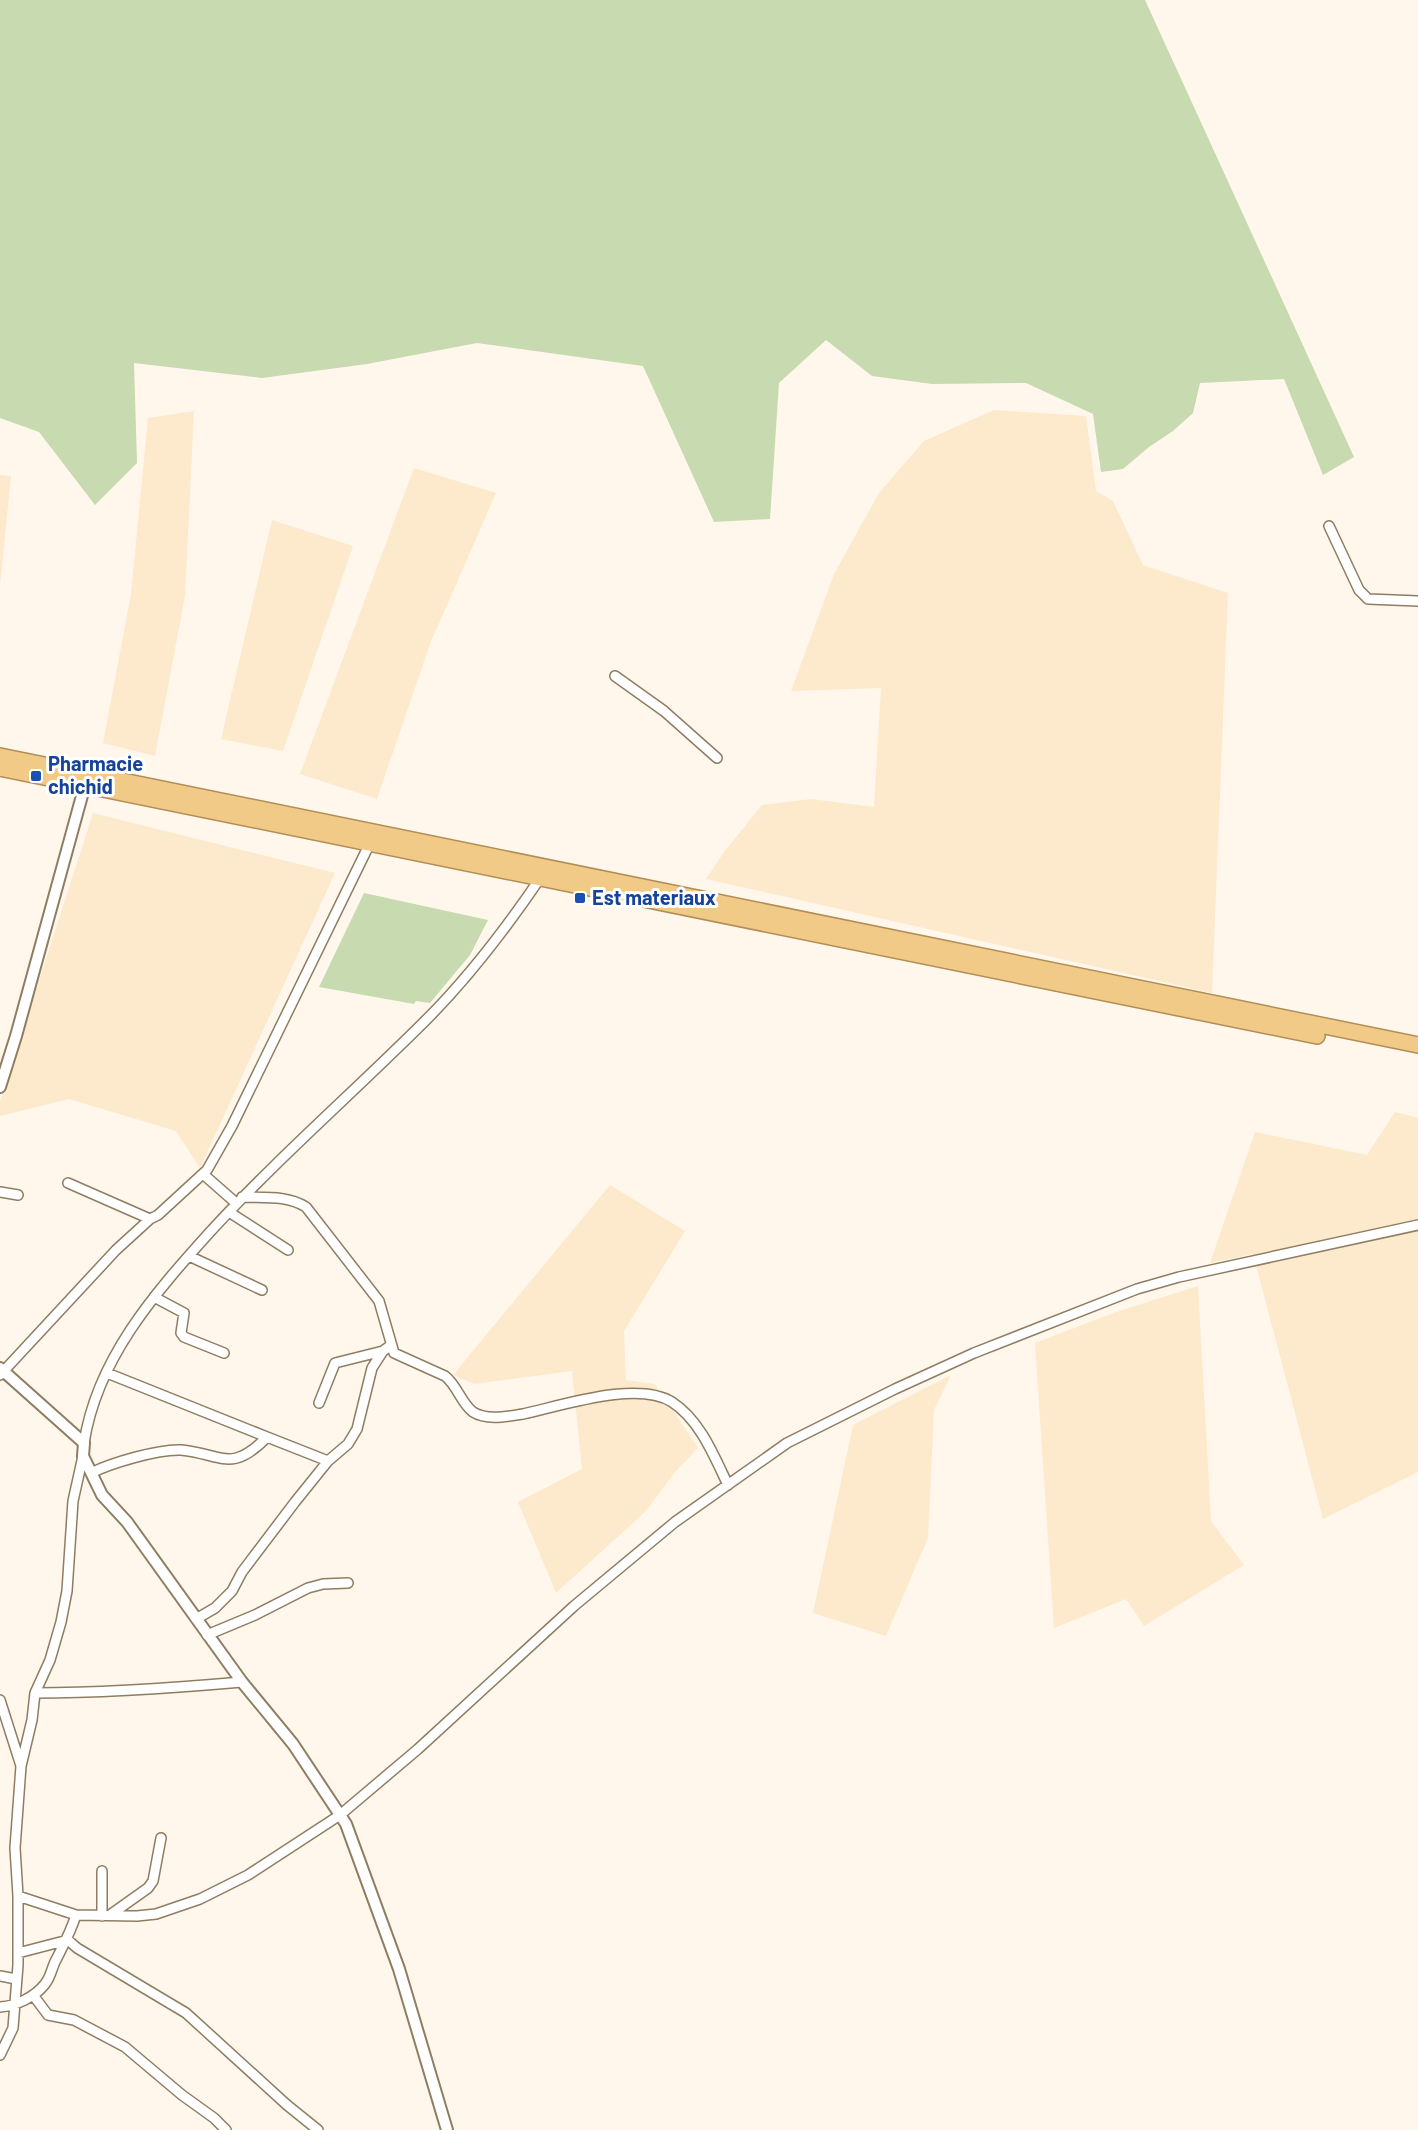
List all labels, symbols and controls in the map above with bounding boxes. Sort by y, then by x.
place label: Pharmacie chichid [48,751,143,798]
marker: Pharmacie chichid [29,769,43,783]
place label: Est materiaux [592,885,716,909]
marker: Est materiaux [573,891,587,905]

